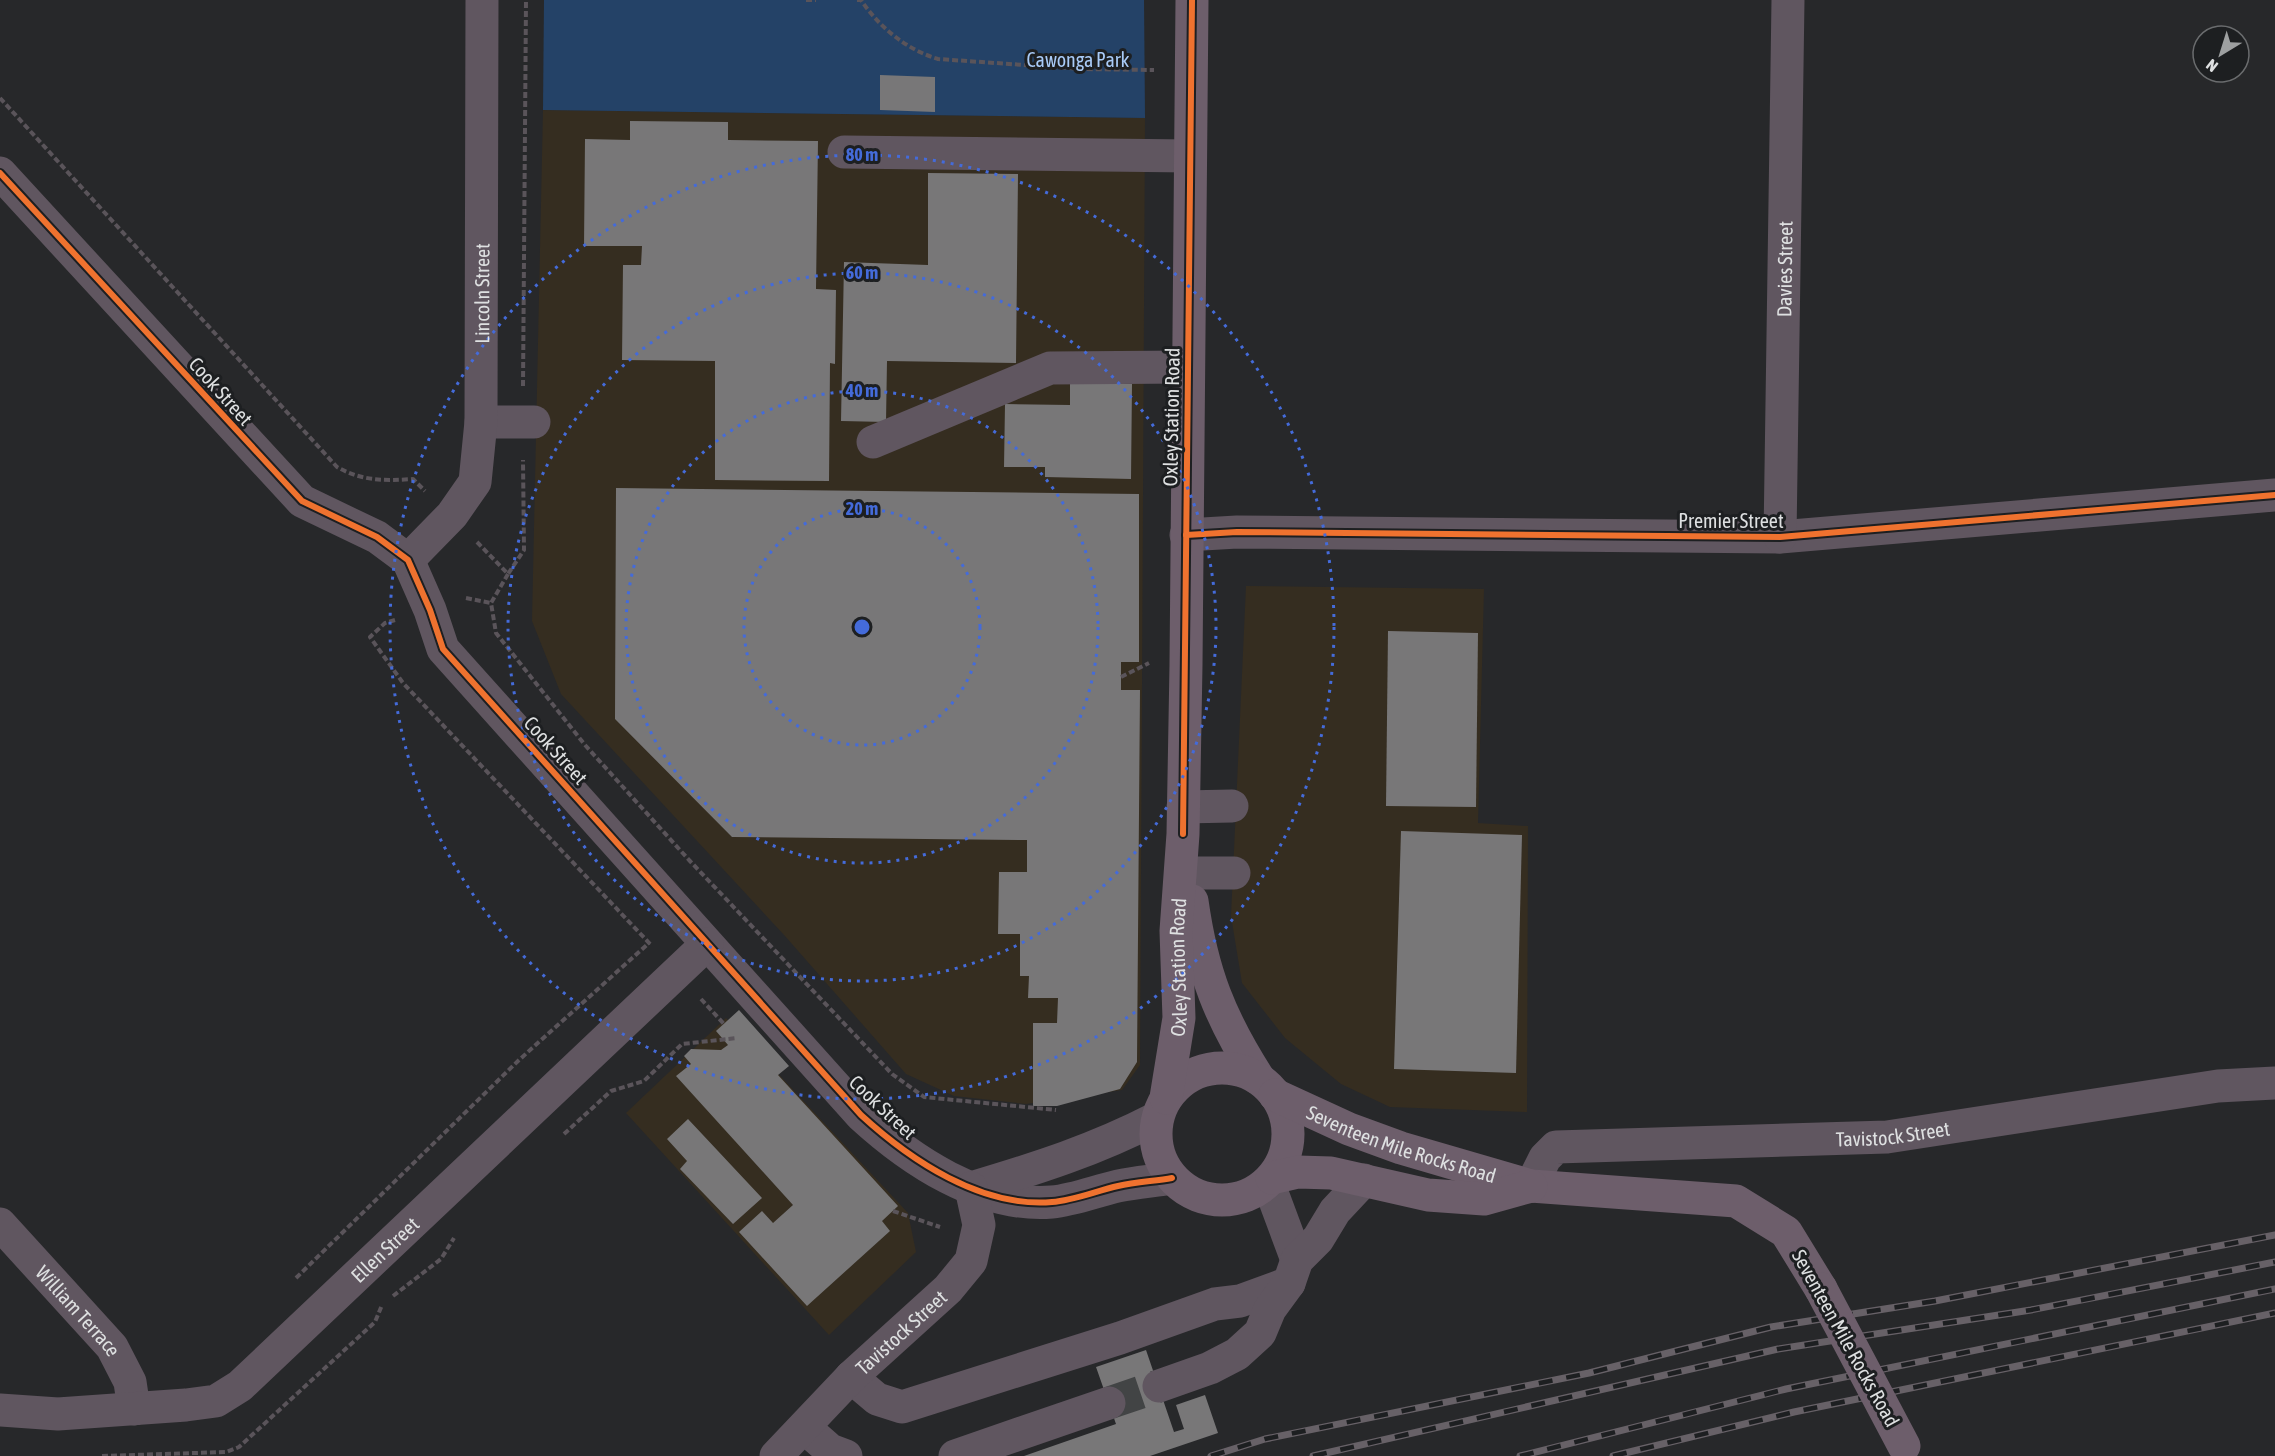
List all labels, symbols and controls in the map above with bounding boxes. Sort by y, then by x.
north arrow [2191,24,2251,84]
park label: Cawonga Park [1027,48,1130,71]
text: N [2202,56,2221,76]
text: 80 m [846,144,878,165]
street label: Davies Street [1772,221,1796,317]
street label: Lincoln Street [470,243,493,344]
text: 60 m [846,262,878,283]
street label: Oxley Station Road [1158,348,1184,486]
street label: Cook Street [185,352,258,430]
text: 40 m [845,380,878,401]
text: 20 m [846,498,878,519]
street label: Premier Street [1678,509,1784,532]
centre of rings [852,617,872,637]
street label: Cook Street [520,711,593,789]
street label: Oxley Station Road [1164,897,1191,1038]
street label: Cook Street [845,1070,921,1144]
street label: Seventeen Mile Rocks Road [1303,1100,1499,1187]
street label: Tavistock Street [1835,1116,1951,1150]
street label: Ellen Street [346,1212,423,1287]
street label: Seventeen Mile Rocks Road [1788,1246,1904,1430]
street label: William Terrace [32,1260,126,1359]
street label: Tavistock Street [851,1285,951,1379]

